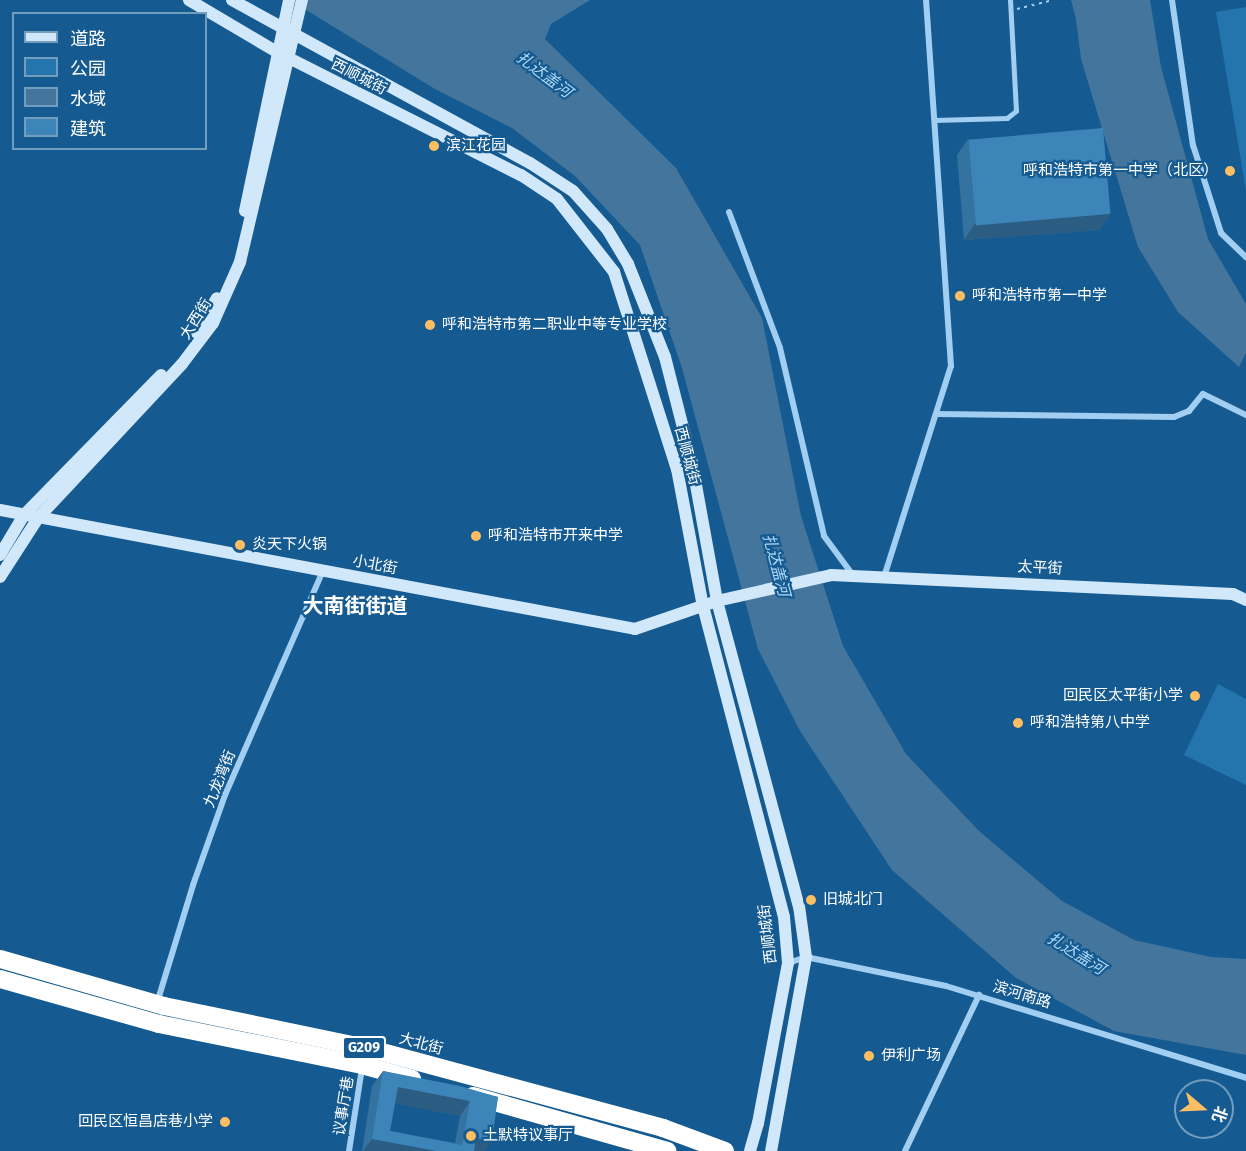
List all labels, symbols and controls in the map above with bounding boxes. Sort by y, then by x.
legend [12,12,207,150]
text: 道路 [70,28,106,50]
water label: 扎达盖河 [513,48,575,102]
street label: 西顺城街 [328,55,390,99]
text: 公园 [70,58,106,80]
text: 水域 [70,88,106,110]
text: 建筑 [70,118,106,140]
place label: 滨江花园 [446,137,506,155]
marker: 滨江花园 [427,139,441,153]
place label: 呼和浩特市第一中学（北区） [1023,162,1218,180]
marker: 呼和浩特市第一中学（北区） [1223,164,1237,178]
place label: 呼和浩特市第一中学 [972,287,1107,305]
marker: 呼和浩特市第一中学 [953,289,967,303]
street label: 大西街 [176,295,216,343]
place label: 呼和浩特市第二职业中等专业学校 [442,316,667,334]
marker: 呼和浩特市第二职业中等专业学校 [423,318,437,332]
street label: 西顺城街 [671,425,703,487]
place label: 呼和浩特市开来中学 [488,527,623,545]
marker: 呼和浩特市开来中学 [469,529,483,543]
water label: 扎达盖河 [758,532,794,598]
place label: 炎天下火锅 [252,536,327,554]
marker: 炎天下火锅 [233,538,247,552]
street label: 小北街 [351,552,399,578]
street label: 太平街 [1017,558,1063,578]
district label: 大南街街道 [303,593,407,619]
place label: 回民区太平街小学 [1063,687,1183,705]
marker: 回民区太平街小学 [1188,689,1202,703]
place label: 呼和浩特第八中学 [1030,714,1150,732]
marker: 呼和浩特第八中学 [1011,716,1025,730]
street label: 九龙湾街 [200,748,240,810]
place label: 旧城北门 [823,891,883,909]
marker: 旧城北门 [804,893,818,907]
street label: 西顺城街 [755,903,781,965]
water label: 扎达盖河 [1044,929,1108,979]
street label: 滨河南路 [991,978,1053,1012]
street label: 大北街 [397,1029,445,1059]
road number: G209 [342,1037,386,1059]
place label: 伊利广场 [881,1047,941,1065]
marker: 伊利广场 [862,1049,876,1063]
street label: 议事厅巷 [330,1075,358,1137]
north arrow [1174,1079,1234,1139]
text: 北 [1208,1104,1231,1125]
place label: 回民区恒昌店巷小学 [78,1113,213,1131]
marker: 回民区恒昌店巷小学 [218,1115,232,1129]
place label: 土默特议事厅 [483,1127,573,1145]
marker: 土默特议事厅 [464,1129,478,1143]

